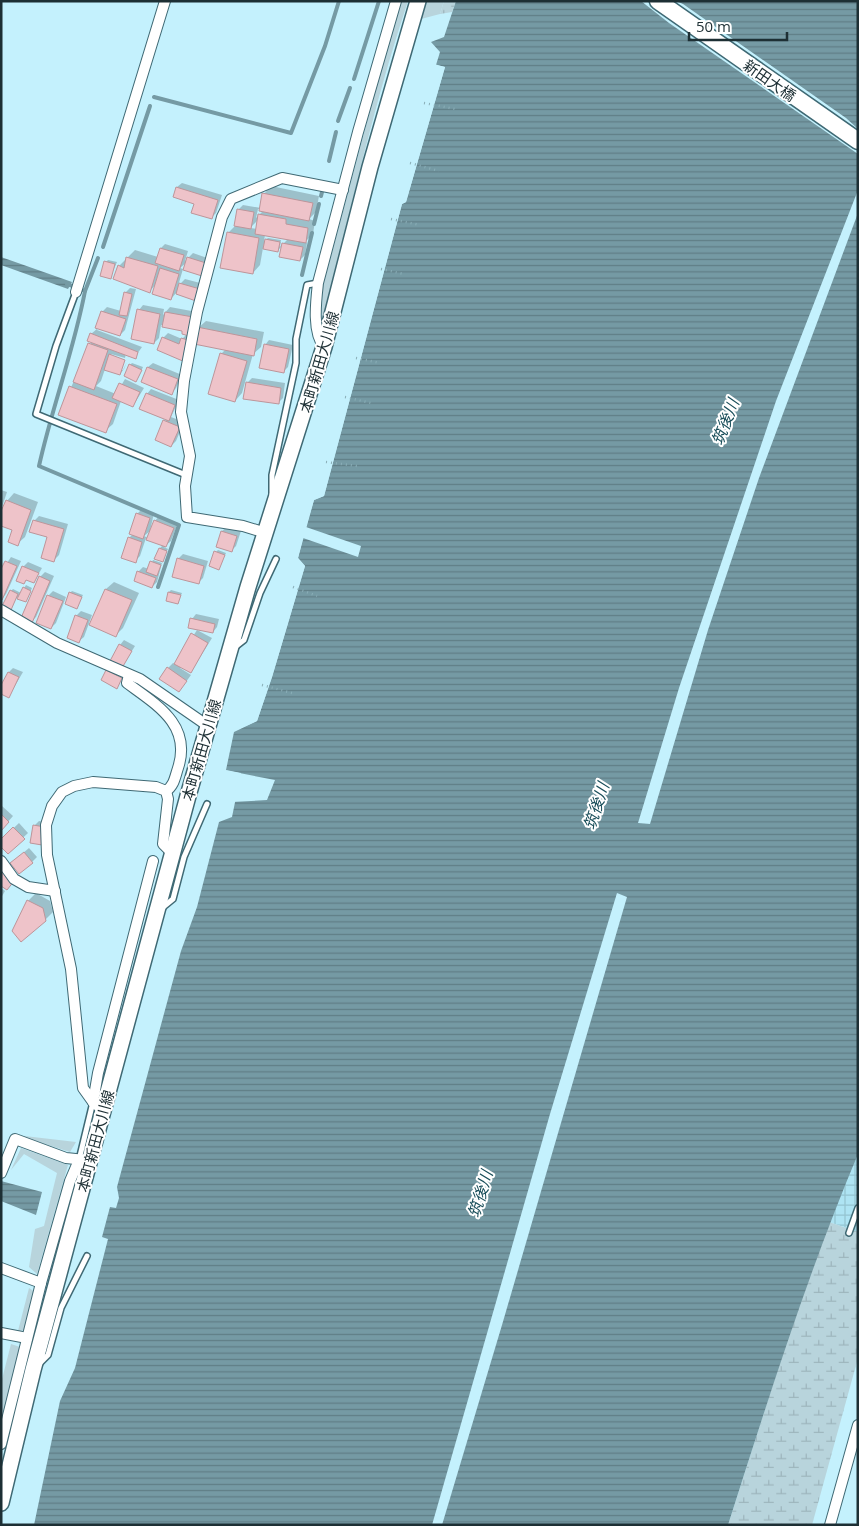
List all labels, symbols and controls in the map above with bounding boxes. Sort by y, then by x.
scale bar [689,10,786,42]
text: 50 m [696,16,731,36]
street label: 新田大橋 [740,55,800,105]
street label: 本町新田大川線 [295,309,343,415]
water label: 筑後川 [706,394,745,448]
street label: 本町新田大川線 [177,697,225,803]
water label: 筑後川 [578,778,614,832]
street label: 本町新田大川線 [72,1088,118,1194]
water label: 筑後川 [462,1166,498,1220]

